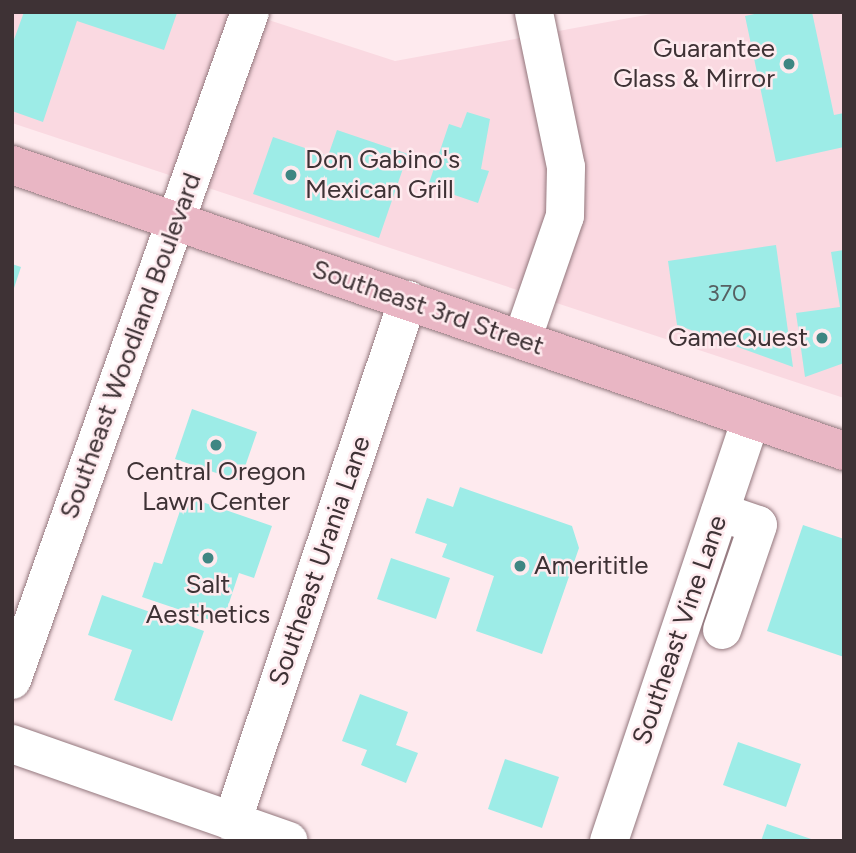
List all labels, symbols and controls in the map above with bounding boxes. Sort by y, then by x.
place label: Guarantee Glass & Mirror [613,33,775,94]
marker: Guarantee Glass & Mirror [781,56,797,72]
place label: Don Gabino's Mexican Grill [305,144,460,206]
marker: Don Gabino's Mexican Grill [283,167,299,183]
street label: Southeast Woodland Boulevard [54,169,208,523]
street label: Southeast 3rd Street [308,254,548,362]
house number: 370 [707,279,747,307]
place label: GameQuest [668,322,808,354]
marker: GameQuest [814,330,830,346]
street label: Southeast Urania Lane [263,432,377,690]
marker: Central Oregon Lawn Center [208,437,224,453]
place label: Central Oregon Lawn Center [126,456,306,518]
street label: Southeast Vine Lane [626,511,734,749]
marker: Salt Aesthetics [200,550,216,566]
place label: Amerititle [534,550,648,582]
marker: Amerititle [512,558,528,574]
place label: Salt Aesthetics [146,569,270,630]

